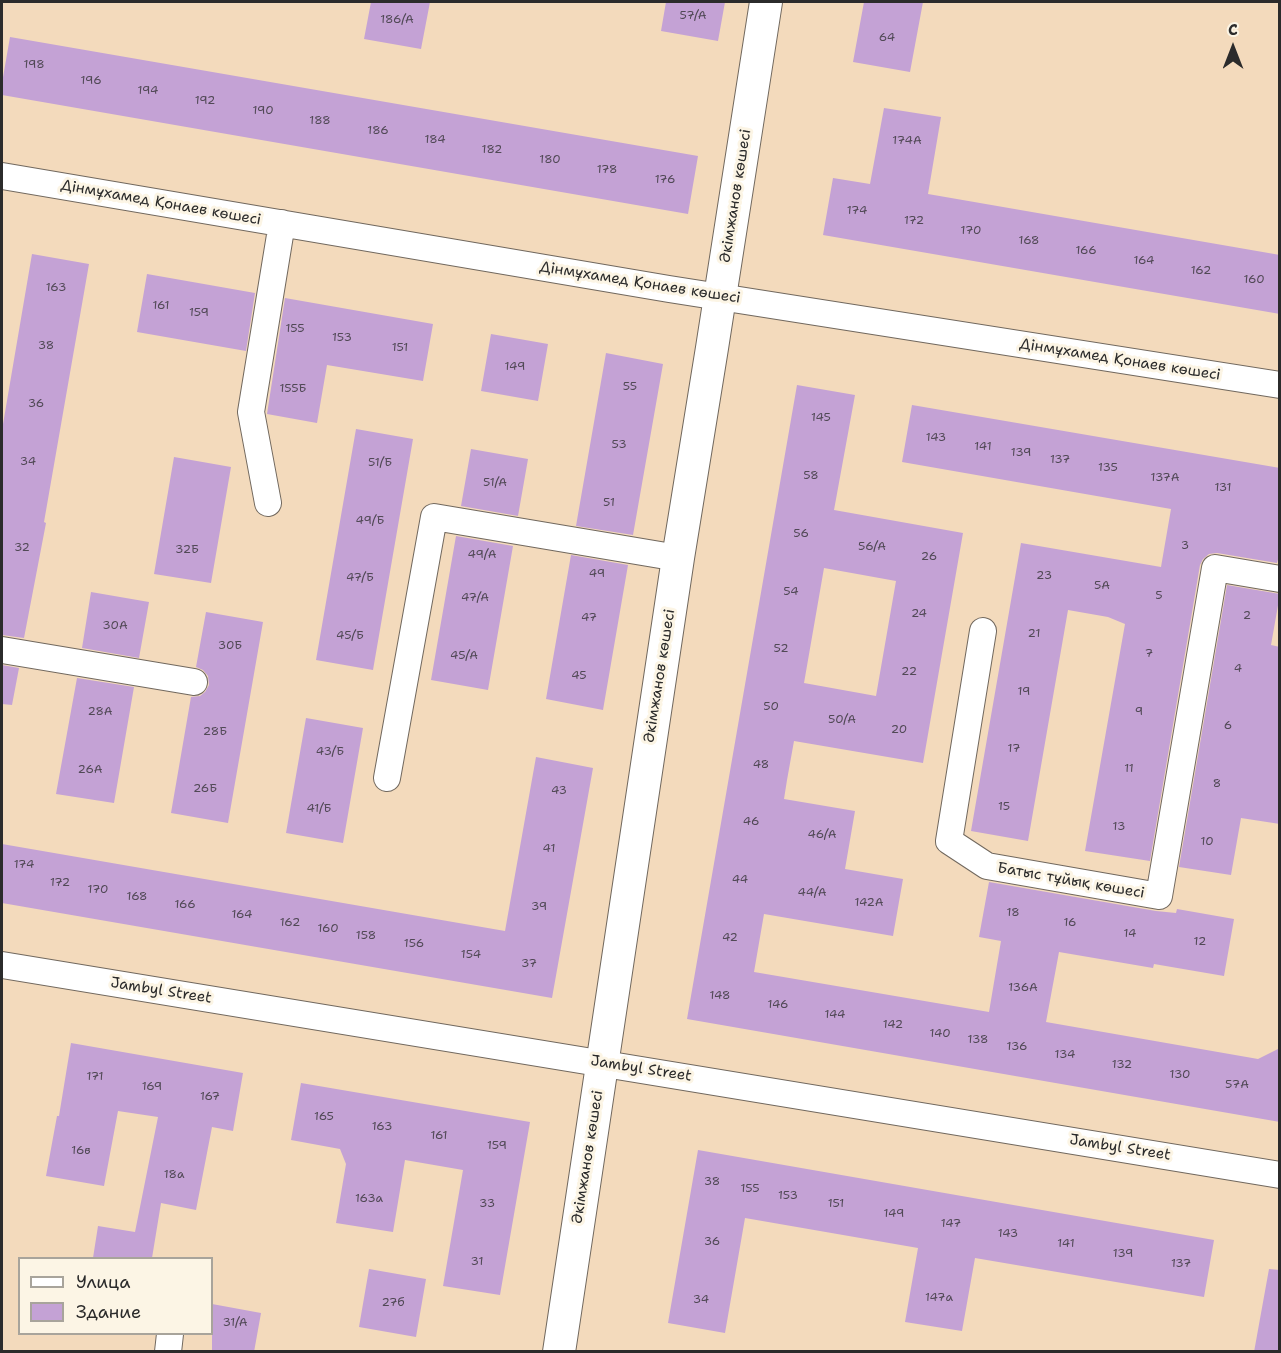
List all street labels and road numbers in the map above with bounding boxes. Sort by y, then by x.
street label: Әкімжанов көшесі [717,128,755,264]
street label: Дінмұхамед Қонаев көшесі [59,177,263,229]
street label: Дінмұхамед Қонаев көшесі [538,258,742,308]
street label: Дінмұхамед Қонаев көшесі [1018,335,1222,385]
street label: Әкімжанов көшесі [641,608,679,744]
street label: Батыс тұйық көшесі [996,859,1146,903]
street label: Jambyl Street [109,974,213,1008]
street label: Jambyl Street [589,1052,693,1086]
street label: Әкімжанов көшесі [569,1089,607,1225]
street label: Jambyl Street [1068,1131,1172,1165]

